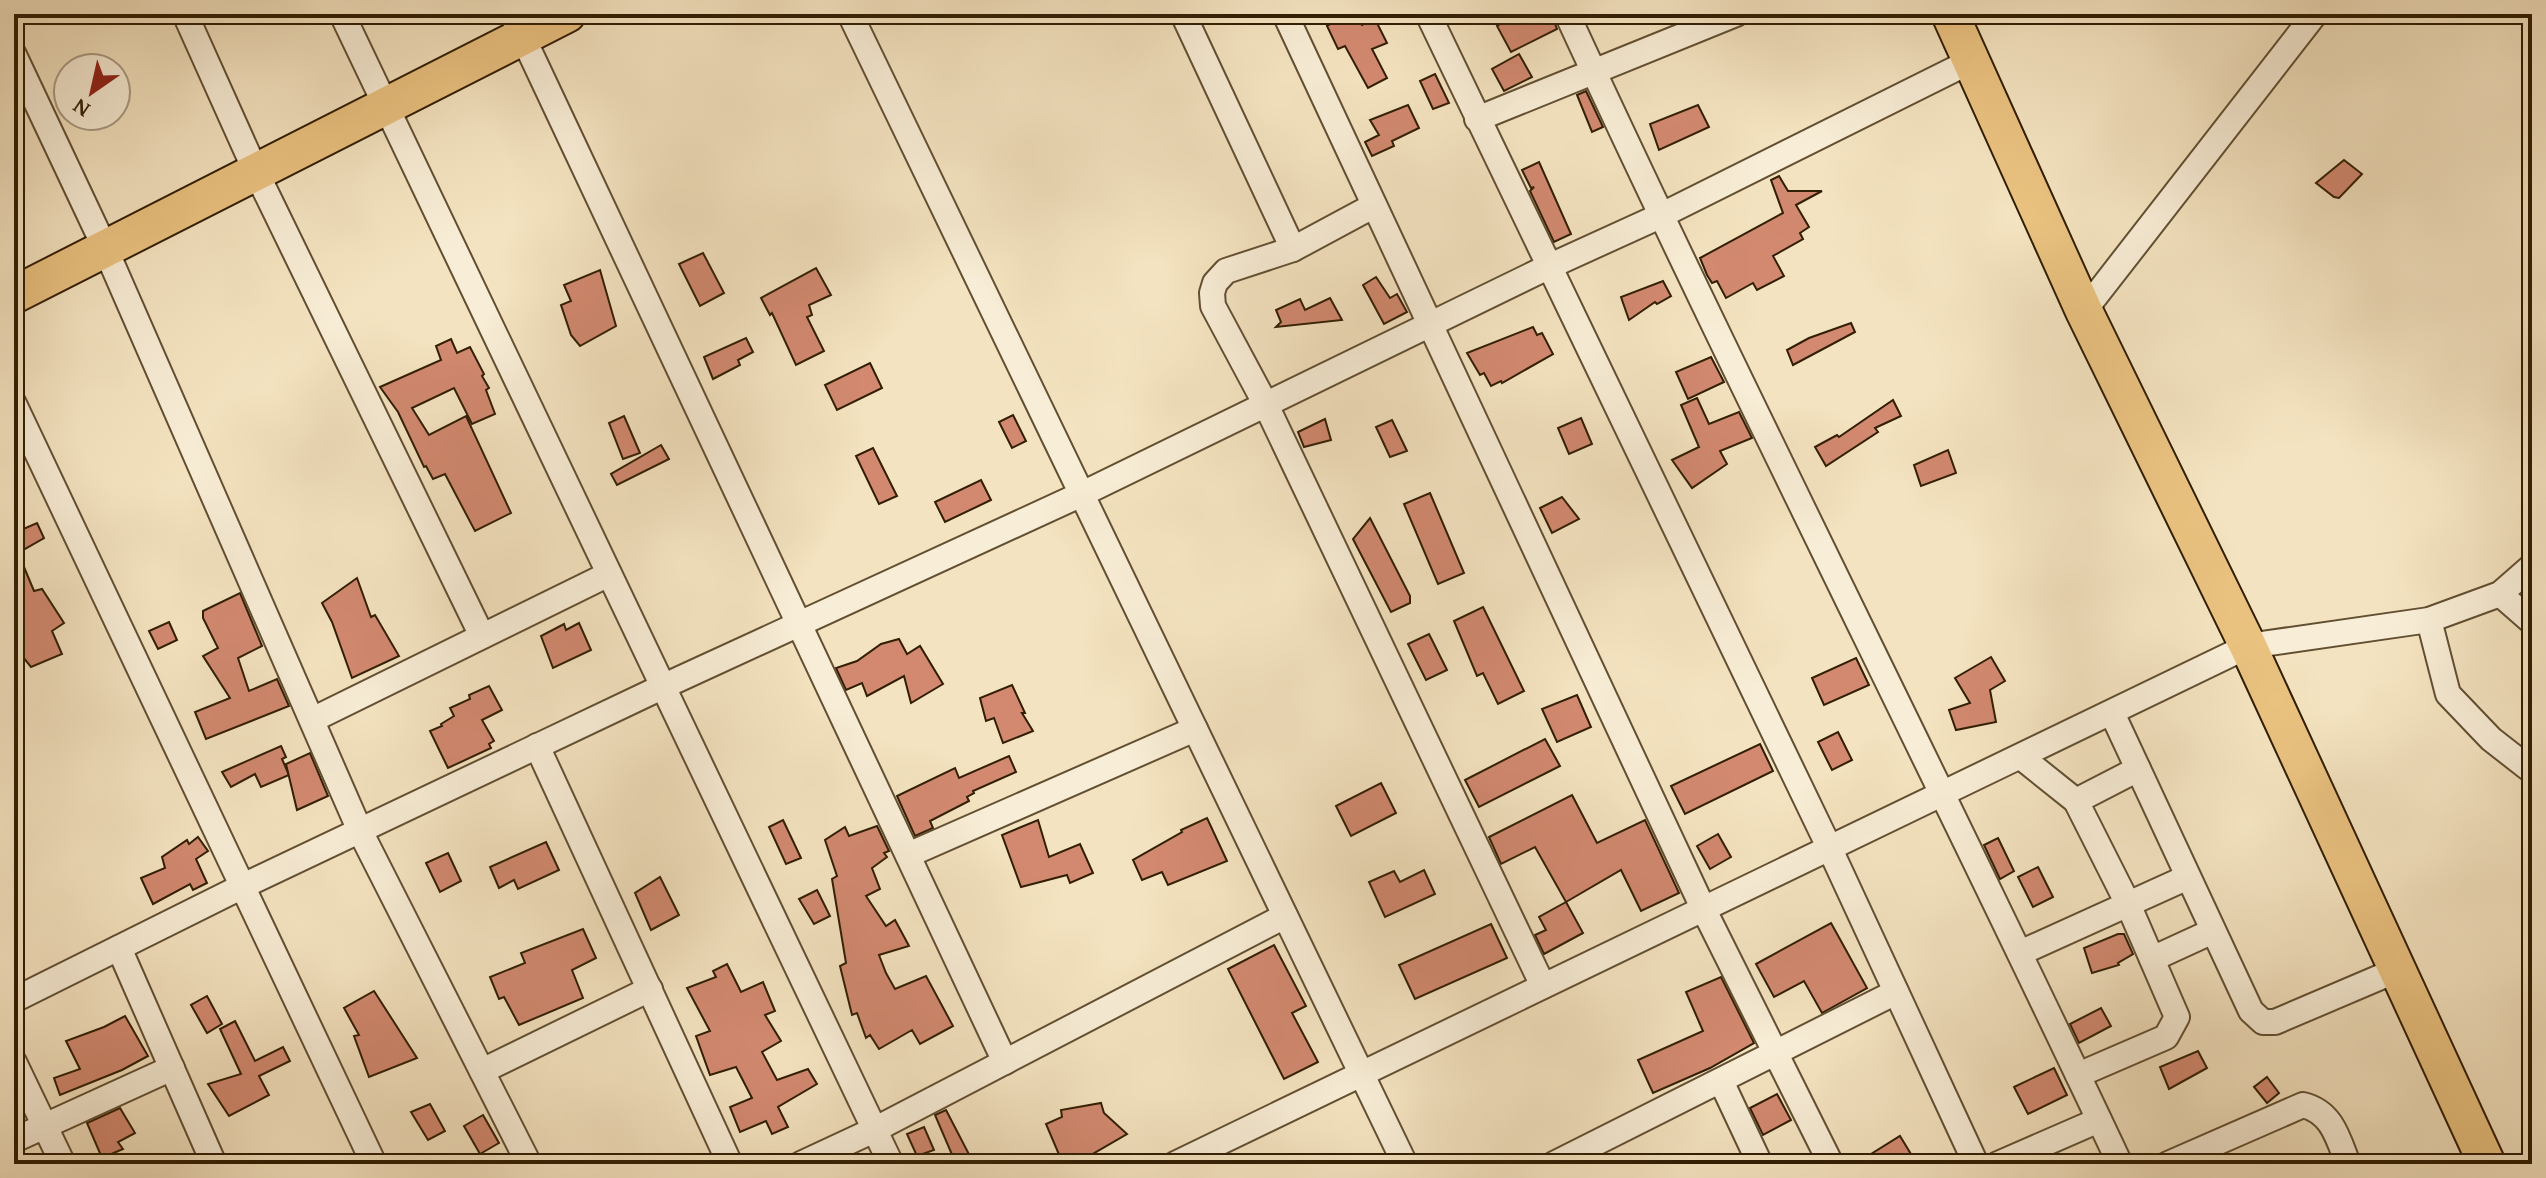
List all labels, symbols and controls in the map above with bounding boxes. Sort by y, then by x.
north arrow [52,52,132,132]
text: N [66,91,96,126]

